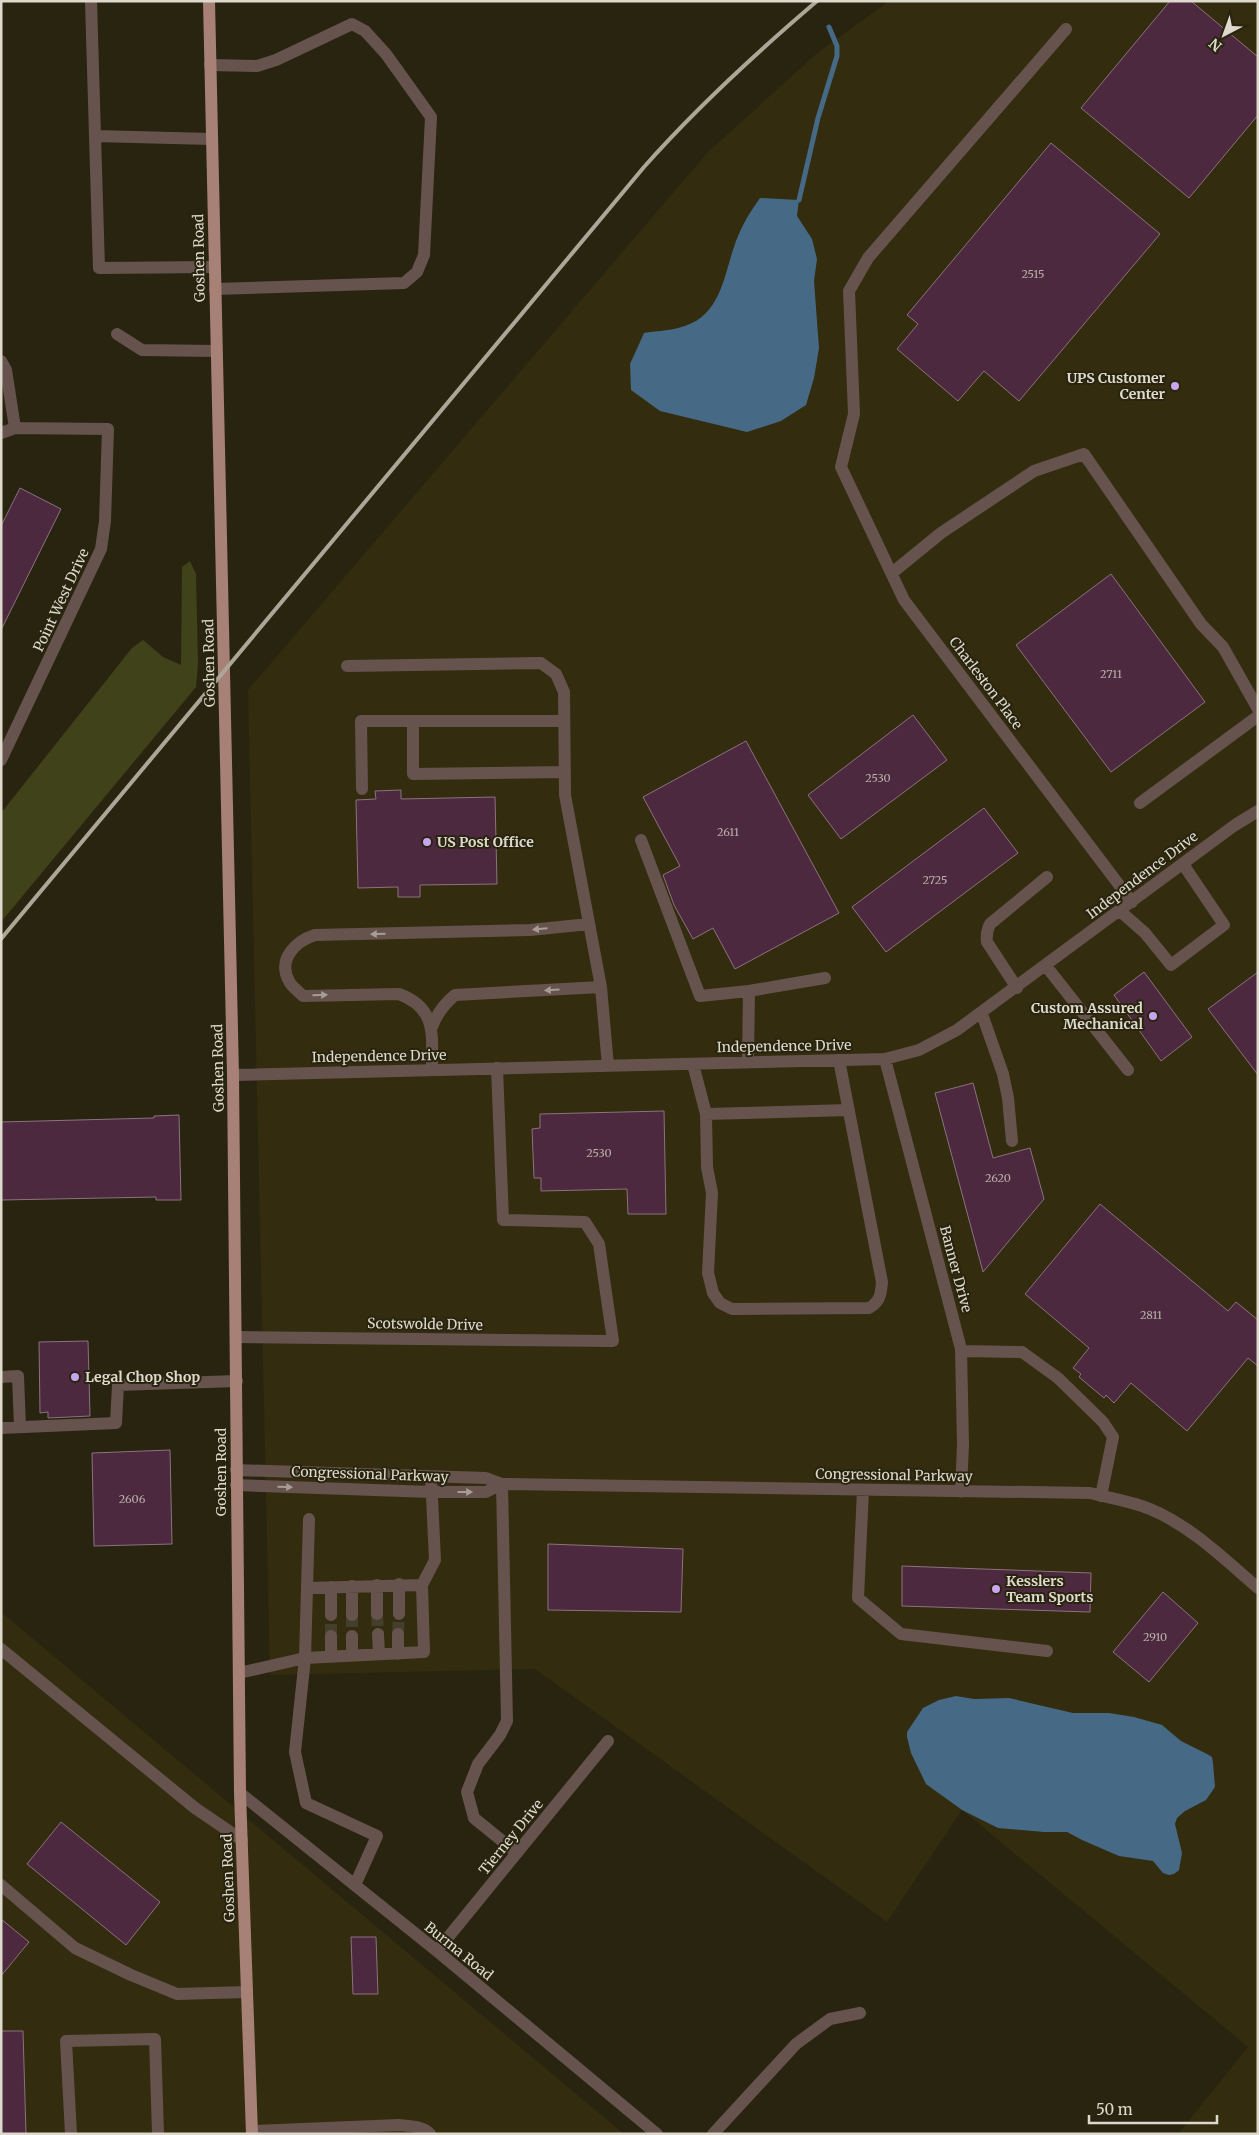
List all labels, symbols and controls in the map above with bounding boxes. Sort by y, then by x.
north arrow [1199,10,1249,60]
text: N [1205,34,1226,55]
street label: Goshen Road [189,213,209,302]
house number: 2515 [1021,267,1045,281]
place label: UPS Customer Center [1067,369,1165,403]
marker: UPS Customer Center [1169,380,1181,392]
street label: Point West Drive [29,545,93,655]
street label: Goshen Road [199,618,219,707]
street label: Charleston Place [945,633,1027,733]
house number: 2711 [1100,667,1122,681]
house number: 2530 [865,771,891,785]
house number: 2611 [717,825,739,839]
street label: Independence Drive [1083,827,1201,923]
place label: US Post Office [437,833,534,851]
marker: US Post Office [421,836,433,848]
house number: 2725 [923,873,947,887]
one-way arrow [532,925,548,933]
one-way arrow [370,930,386,938]
one-way arrow [544,986,560,994]
one-way arrow [312,991,328,999]
place label: Custom Assured Mechanical [1031,999,1143,1033]
marker: Custom Assured Mechanical [1147,1010,1159,1022]
street label: Goshen Road [208,1023,228,1112]
street label: Independence Drive [716,1036,852,1056]
street label: Independence Drive [311,1046,447,1066]
house number: 2530 [586,1146,612,1160]
house number: 2620 [985,1171,1011,1185]
street label: Banner Drive [936,1224,976,1314]
house number: 2811 [1140,1308,1162,1322]
street label: Scotswolde Drive [367,1314,483,1334]
place label: Legal Chop Shop [85,1368,200,1386]
marker: Legal Chop Shop [69,1371,81,1383]
street label: Goshen Road [212,1427,230,1516]
street label: Congressional Parkway [291,1462,450,1486]
street label: Congressional Parkway [815,1465,974,1485]
one-way arrow [277,1483,293,1491]
one-way arrow [457,1488,473,1496]
house number: 2606 [119,1492,146,1506]
place label: Kesslers Team Sports [1006,1572,1093,1606]
marker: Kesslers Team Sports [990,1583,1002,1595]
house number: 2910 [1143,1630,1167,1644]
street label: Tierney Drive [475,1795,547,1879]
street label: Goshen Road [217,1833,239,1922]
street label: Burma Road [421,1918,497,1984]
scale bar [1089,2092,1216,2124]
text: 50 m [1096,2100,1133,2119]

